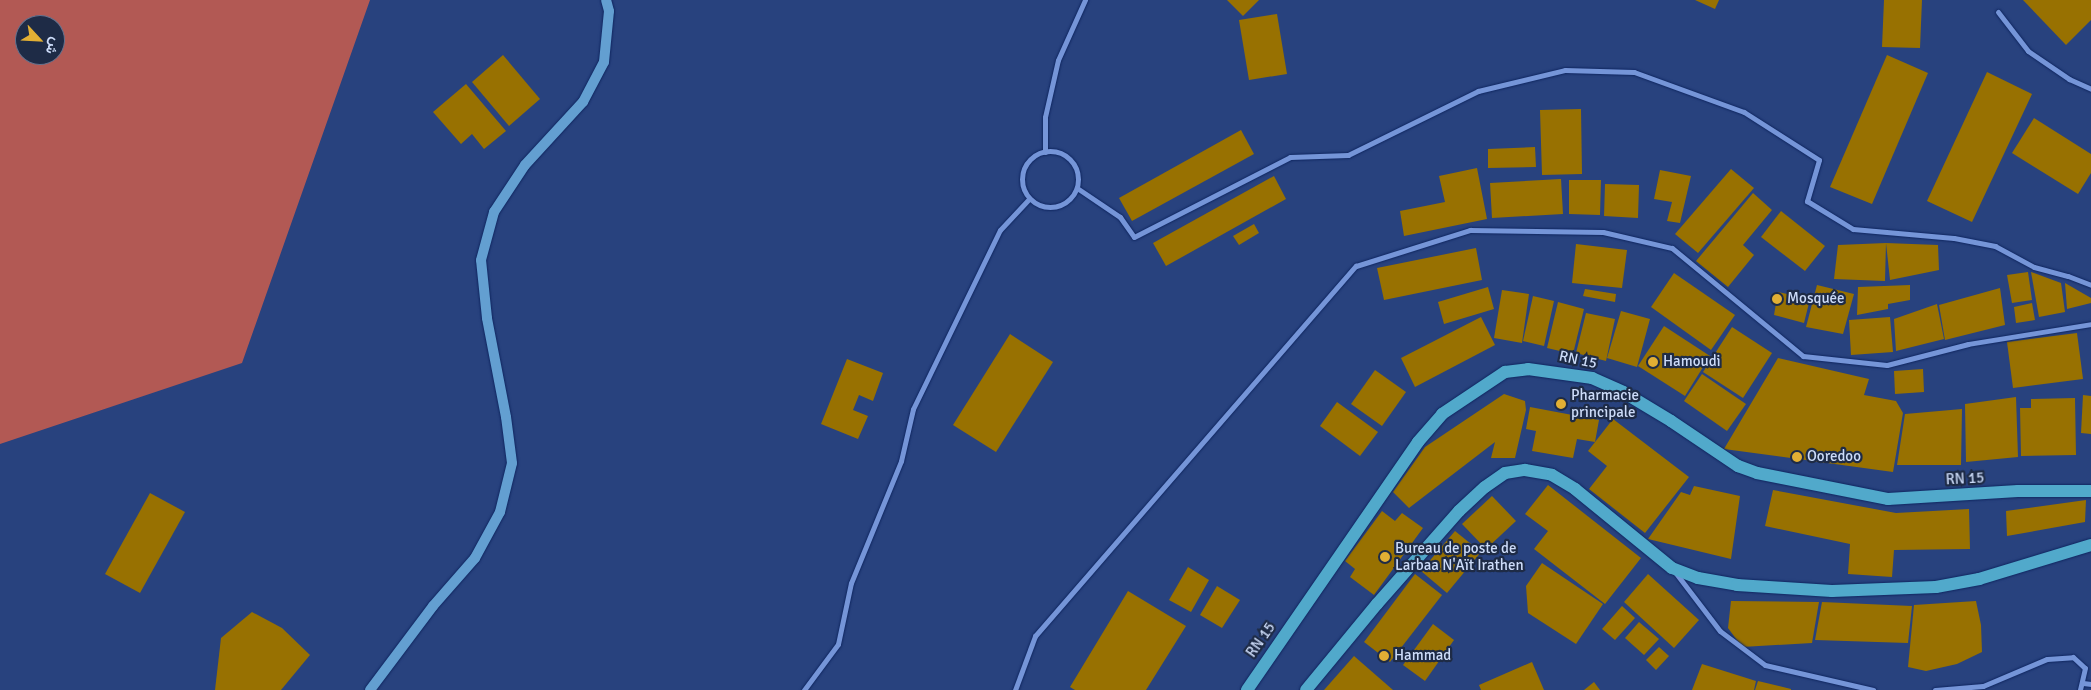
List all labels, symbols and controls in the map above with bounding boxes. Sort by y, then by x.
north arrow [15,15,65,65]
text: ش [42,35,64,57]
place label: Mosquée [1787,290,1845,308]
marker: Mosquée [1771,293,1783,305]
street label: RN 15 [1557,347,1599,373]
place label: Hamoudi [1663,353,1721,371]
marker: Hamoudi [1647,356,1659,368]
place label: Pharmacie principale [1571,386,1639,421]
marker: Pharmacie principale [1555,398,1567,410]
place label: Ooredoo [1807,448,1861,466]
marker: Ooredoo [1791,451,1803,463]
street label: RN 15 [1945,469,1985,489]
place label: Bureau de poste de Larbaa N'Aït Irathen [1395,539,1524,574]
marker: Bureau de poste de Larbaa N'Aït Irathen [1379,551,1391,563]
street label: RN 15 [1243,619,1279,661]
place label: Hammad [1394,647,1451,665]
marker: Hammad [1378,650,1390,662]

